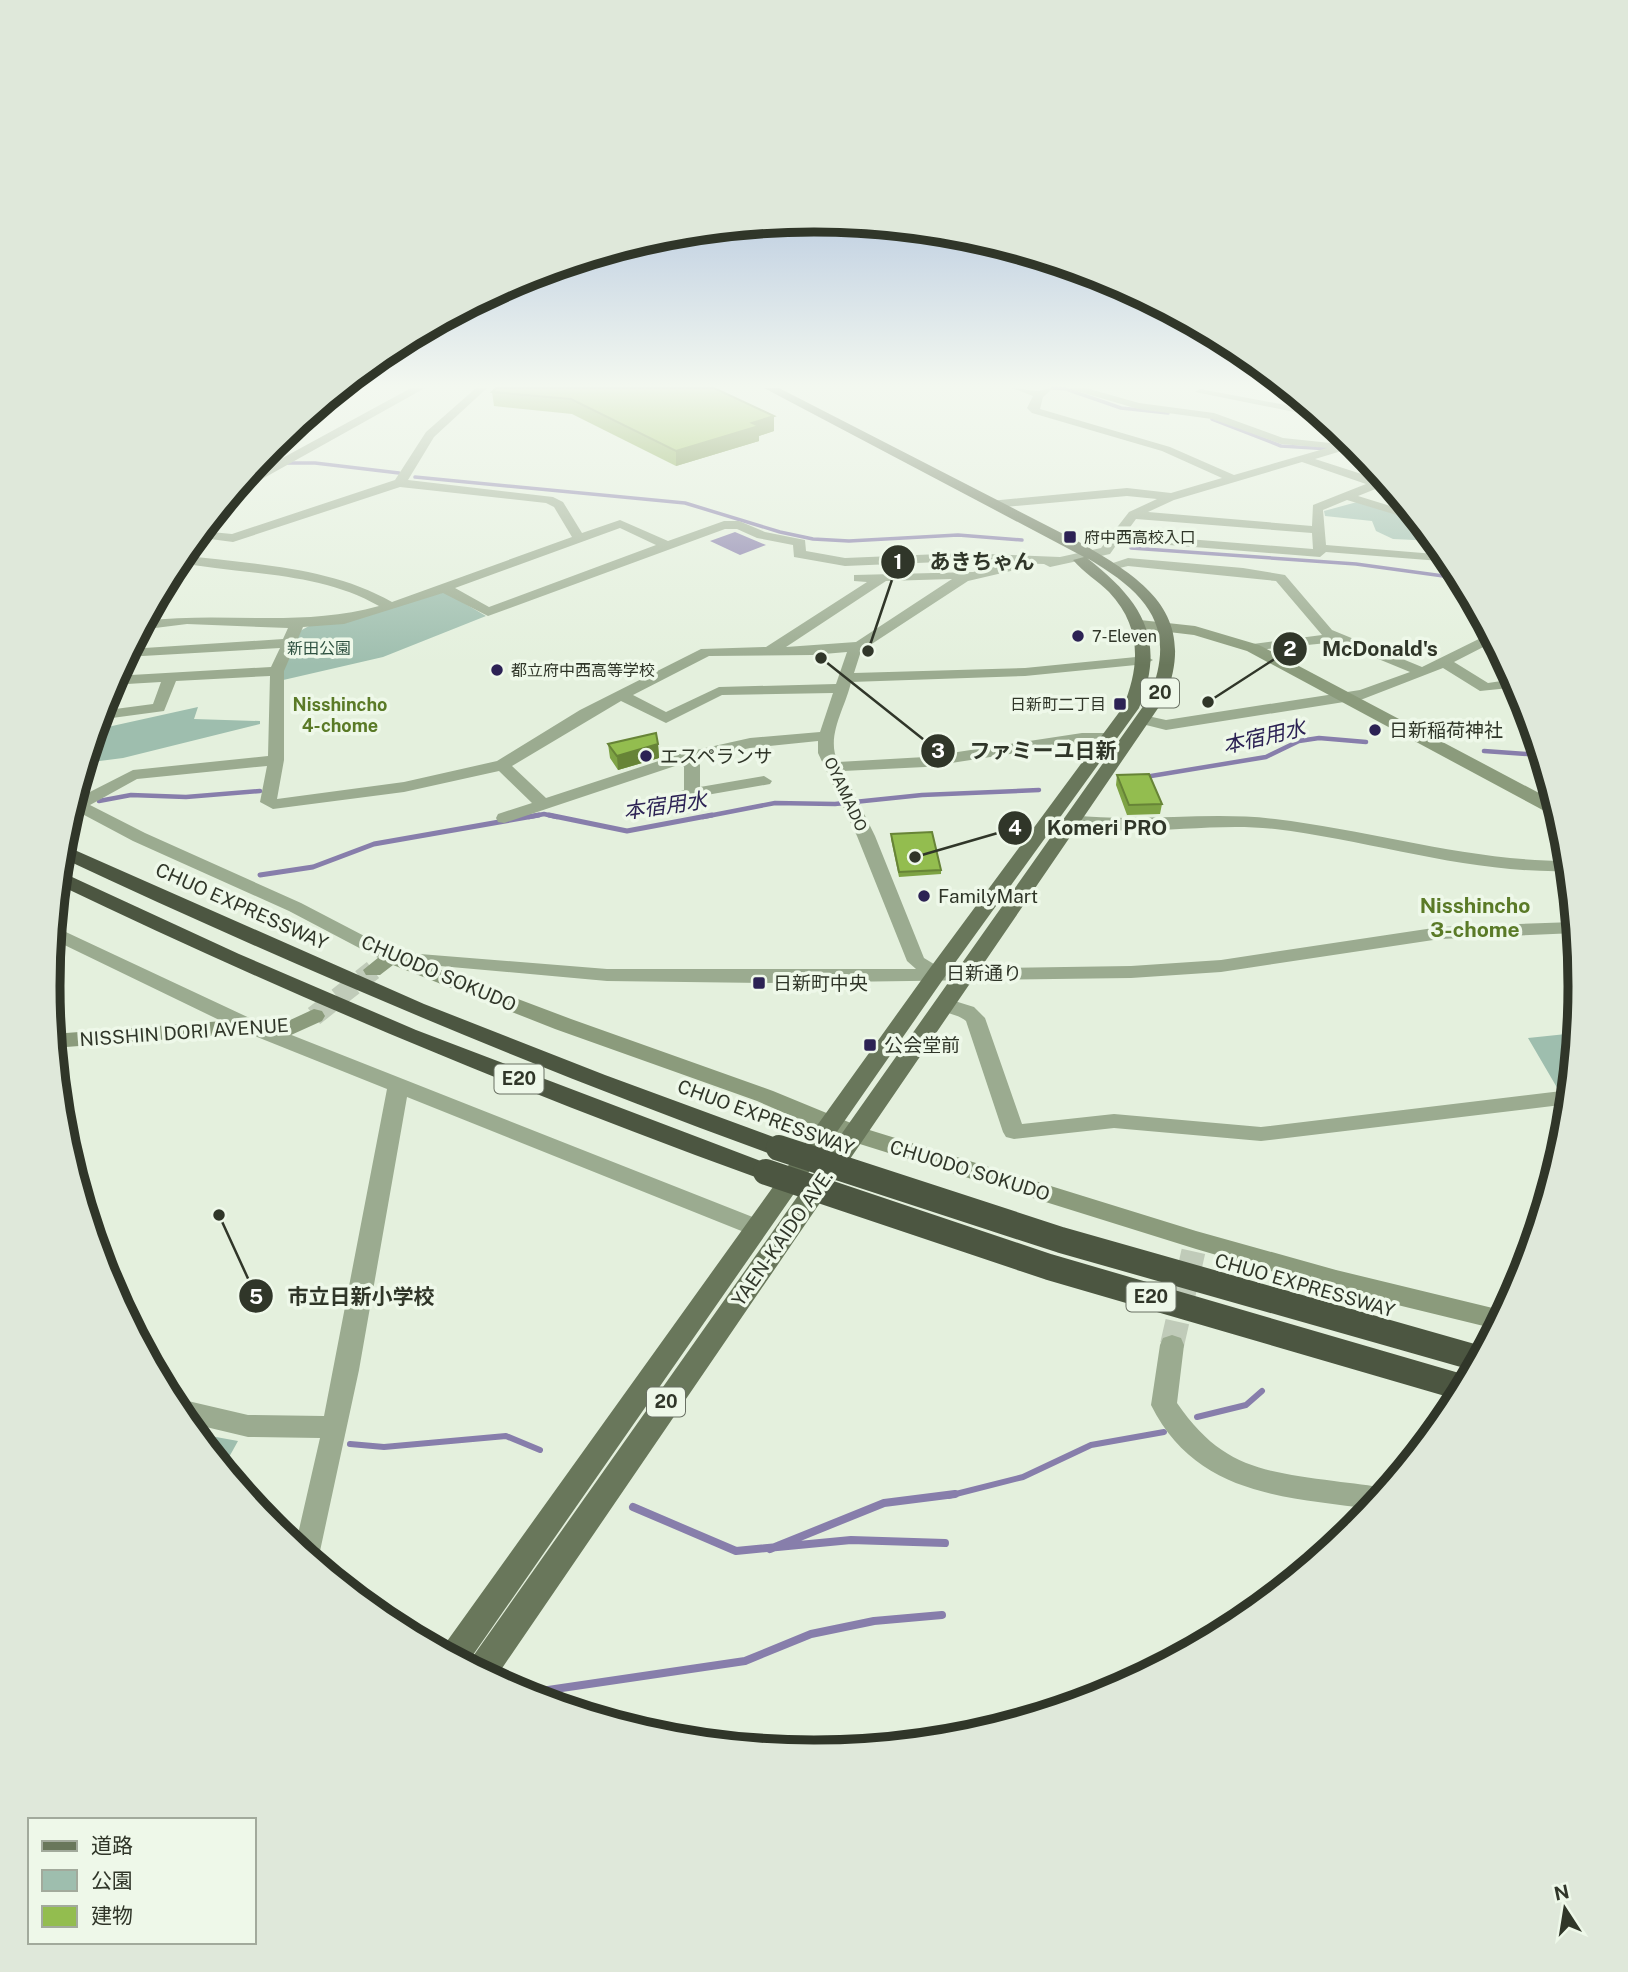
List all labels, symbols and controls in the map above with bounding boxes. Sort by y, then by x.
place label: 府中西高校入口 [1084,528,1196,547]
marker: 府中西高校入口 [1062,529,1078,545]
callout: あきちゃん [881,541,1049,583]
text: 1 [894,549,903,574]
text: あきちゃん [930,549,1035,574]
place label: 7-Eleven [1092,627,1157,646]
marker: 7-Eleven [1070,628,1086,644]
callout: McDonald's [1273,628,1451,670]
text: 2 [1283,636,1297,661]
text: McDonald's [1322,636,1438,661]
park label: 新田公園 [287,639,351,658]
place label: 都立府中西高等学校 [511,661,655,680]
marker: 都立府中西高等学校 [489,662,505,678]
road number: 20 [1141,678,1179,708]
district label: Nisshincho 4-chome [293,694,387,736]
place label: 日新町二丁目 [1010,695,1106,714]
marker: 日新町二丁目 [1112,696,1128,712]
water label: 本宿用水 [1220,714,1310,758]
place label: 日新稲荷神社 [1389,719,1503,741]
marker: 日新稲荷神社 [1367,722,1383,738]
callout: ファミーユ日新 [921,730,1131,772]
text: 3 [931,738,945,763]
text: ファミーユ日新 [970,738,1117,763]
place label: エスペランサ [660,745,773,767]
marker: エスペランサ [638,748,654,764]
street label: OYAMADO [820,754,871,834]
water label: 本宿用水 [622,787,710,824]
callout: Komeri PRO [997,807,1181,849]
text: 4 [1008,815,1022,840]
text: Komeri PRO [1047,815,1167,840]
street label: CHUO EXPRESSWAY [152,858,332,954]
place label: FamilyMart [938,885,1038,907]
marker: FamilyMart [916,888,932,904]
district label: Nisshincho 3-chome [1420,893,1530,942]
street label: CHUODO SOKUDO [358,930,520,1016]
street label: 日新通り [946,962,1022,984]
place label: 日新町中央 [773,972,868,994]
marker: 日新町中央 [751,975,767,991]
street label: NISSHIN DORI AVENUE [79,1014,289,1050]
place label: 公会堂前 [884,1034,960,1056]
marker: 公会堂前 [862,1037,878,1053]
road number: E20 [494,1064,544,1094]
street label: CHUO EXPRESSWAY [675,1075,858,1159]
street label: CHUODO SOKUDO [887,1135,1053,1205]
street label: YAEN-KAIDO AVE. [727,1166,837,1310]
street label: CHUO EXPRESSWAY [1212,1249,1398,1321]
callout: 市立日新小学校 [238,1275,448,1317]
road number: E20 [1126,1282,1176,1312]
text: 5 [249,1284,263,1309]
text: 市立日新小学校 [288,1284,435,1309]
road number: 20 [647,1387,685,1416]
legend [28,1818,256,1944]
text: 道路 [91,1833,133,1858]
text: 公園 [91,1868,133,1893]
north arrow [1530,1874,1600,1944]
text: N [1552,1880,1571,1905]
text: 建物 [91,1903,133,1928]

